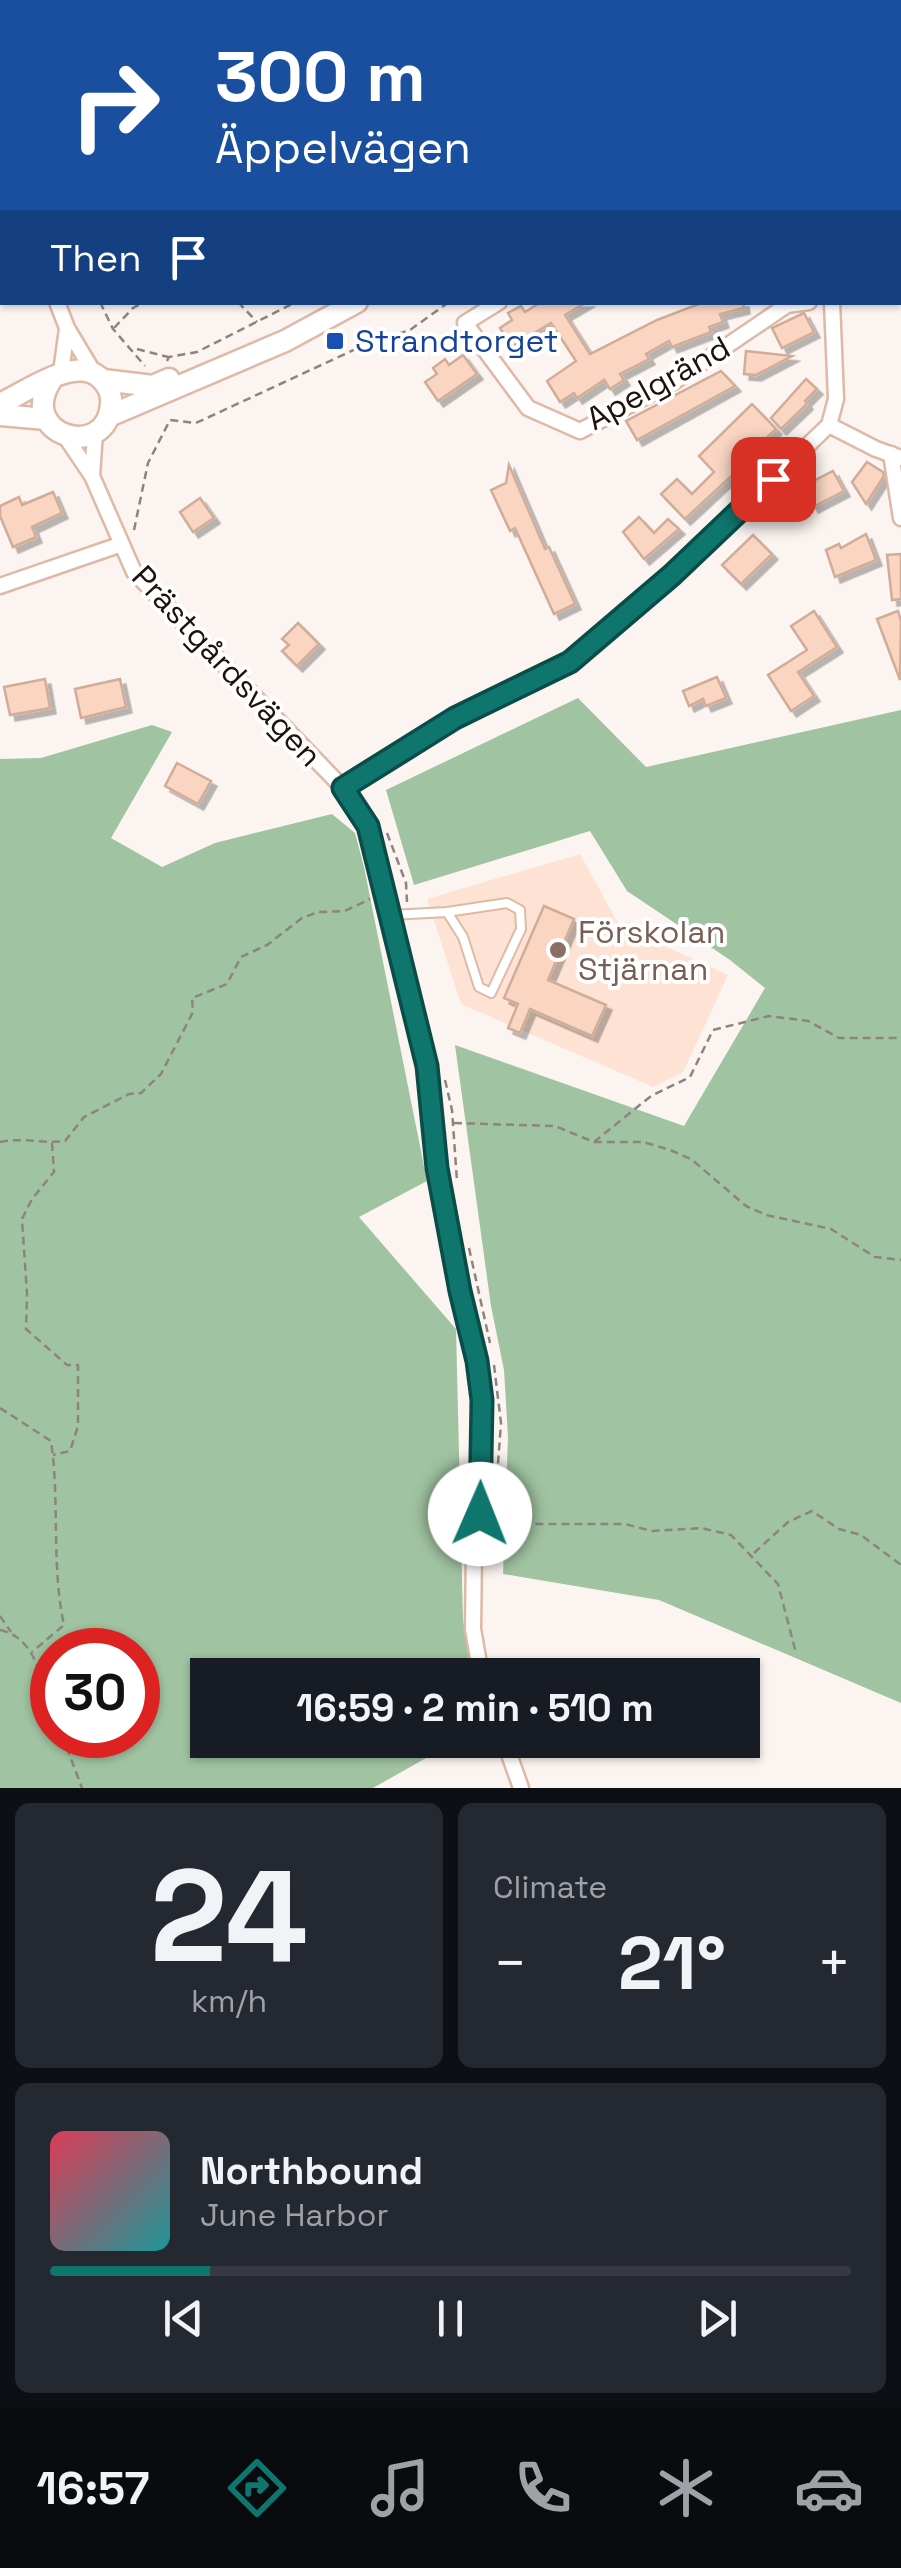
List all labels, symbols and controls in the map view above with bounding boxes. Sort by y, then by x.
text: 300 m [215,32,426,121]
icon: right [50,40,180,170]
text: Äppelvägen [215,119,471,176]
icon: arrive [161,230,216,285]
text: Then [50,234,141,282]
place label: Strandtorget [355,321,558,361]
street label: Apelgränd [579,327,737,439]
marker: Strandtorget [324,330,346,352]
pin [731,437,816,522]
icon: arrive [746,452,801,507]
street label: Prästgårdsvägen [123,557,331,775]
place label: Förskolan Stjärnan [578,912,725,989]
marker: Förskolan Stjärnan [547,939,569,961]
position arrow [428,1462,532,1566]
speed limit sign: 30 [30,1628,160,1758]
text: 16:59 · 2 min · 510 m [296,1684,654,1732]
text: 24 [150,1833,308,1999]
text: Climate [493,1867,607,1907]
text: 21° [618,1915,726,2011]
text: − [493,1928,527,1998]
text: + [817,1928,851,1998]
text: km/h [191,1981,267,2021]
text: Northbound [200,2147,423,2195]
text: June Harbor [200,2195,388,2235]
icon: previous [156,2291,211,2346]
icon: pause [423,2291,478,2346]
icon: next [690,2291,745,2346]
icon: directions [222,2453,292,2523]
icon: music [365,2453,435,2523]
icon: phone [508,2453,578,2523]
icon: climate [651,2453,721,2523]
icon: car [794,2453,864,2523]
text: 16:57 [37,2460,149,2517]

